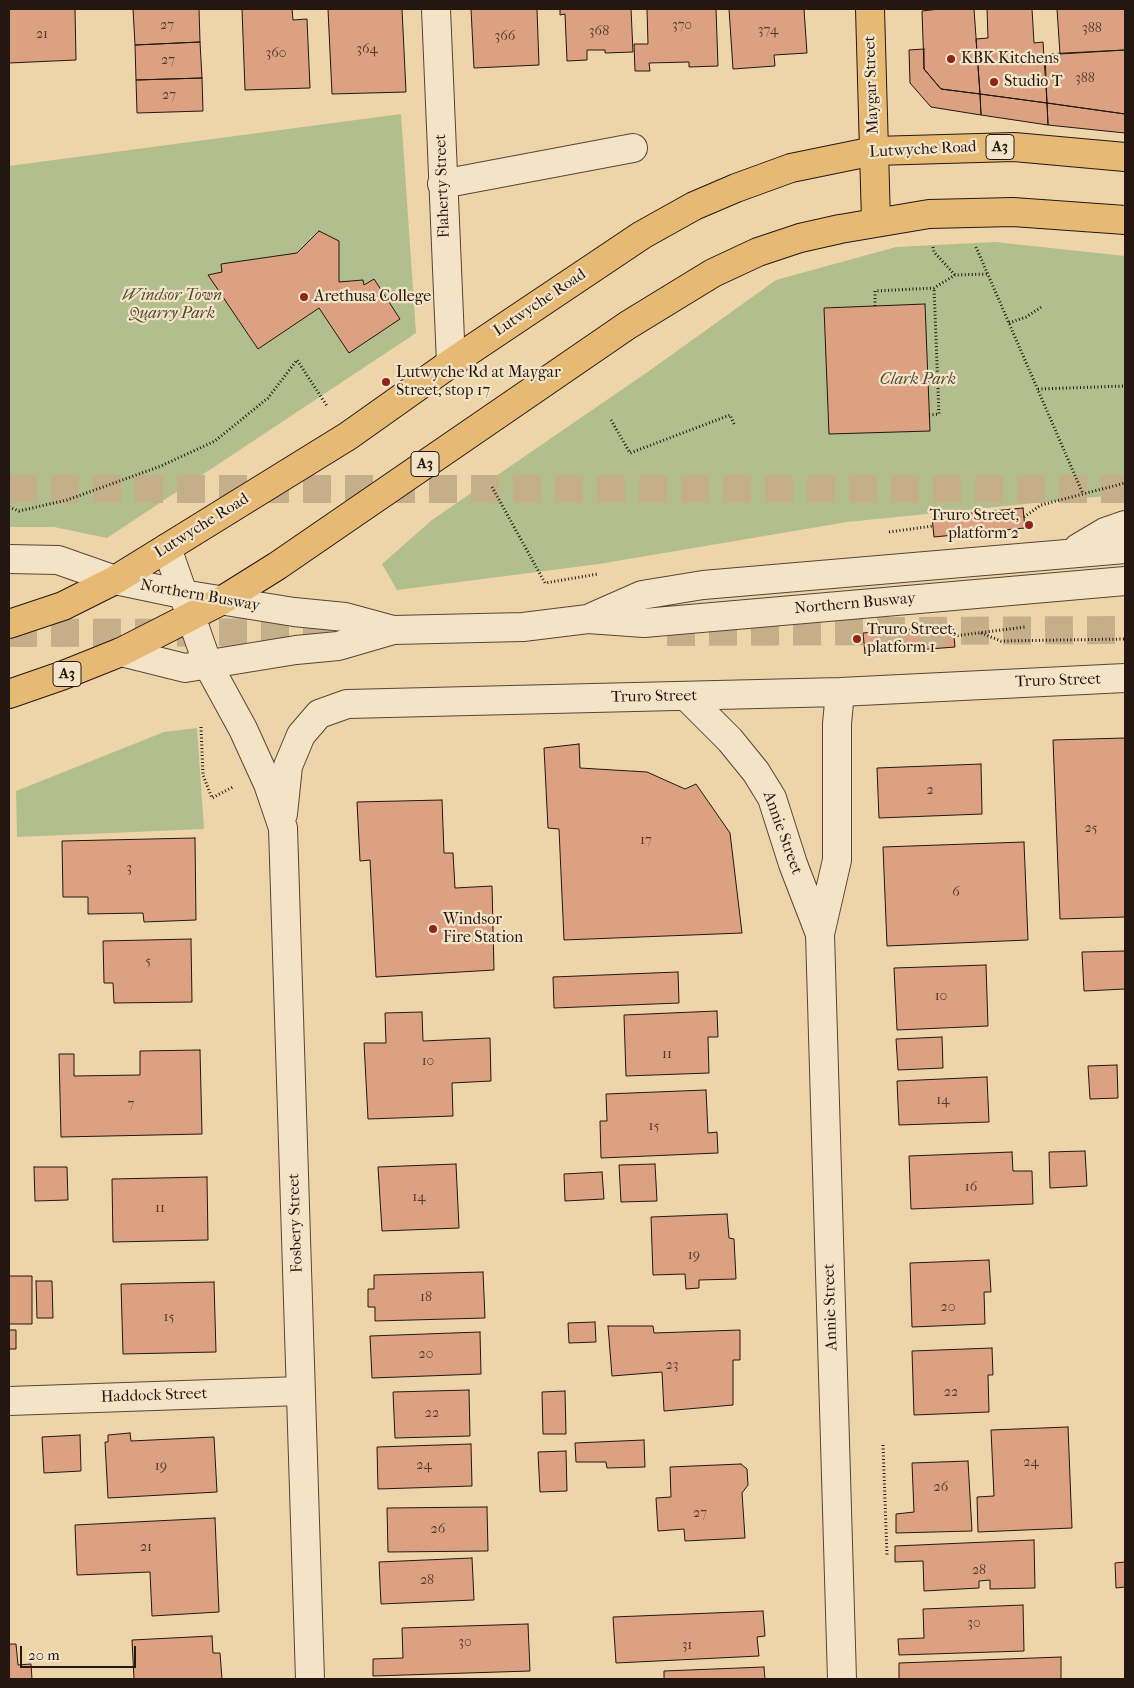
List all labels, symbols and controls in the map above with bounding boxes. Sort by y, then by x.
house number: 27 [160,18,174,34]
house number: 370 [672,18,692,34]
house number: 388 [1082,21,1102,37]
house number: 374 [758,23,778,39]
house number: 368 [589,24,609,40]
house number: 21 [36,27,48,43]
house number: 366 [495,29,515,45]
street label: Maygar Street [861,35,883,135]
house number: 364 [356,42,378,58]
house number: 360 [265,46,287,62]
place label: KBK Kitchens [961,49,1059,69]
house number: 27 [161,53,175,69]
marker: KBK Kitchens [945,53,957,65]
house number: 388 [1075,71,1095,87]
place label: Studio T [1004,72,1063,92]
marker: Studio T [988,76,1000,88]
house number: 27 [162,88,176,104]
street label: Flaherty Street [432,134,454,238]
road number: A3 [986,134,1014,160]
street label: Lutwyche Road [869,138,977,162]
street label: Lutwyche Road [490,265,590,341]
park label: Windsor Town Quarry Park [122,286,222,324]
place label: Arethusa College [314,287,431,307]
marker: Arethusa College [298,291,310,303]
place label: Lutwyche Rd at Maygar Street, stop 17 [396,363,561,401]
park label: Clark Park [880,370,956,390]
marker: Lutwyche Rd at Maygar Street, stop 17 [380,376,392,388]
road number: A3 [411,452,439,476]
street label: Lutwyche Road [151,489,253,563]
place label: Truro Street, platform 2 [930,506,1019,544]
marker: Truro Street, platform 2 [1023,519,1035,531]
street label: Northern Busway [138,576,262,616]
street label: Northern Busway [794,589,916,619]
place label: Truro Street, platform 1 [867,620,956,658]
marker: Truro Street, platform 1 [851,633,863,645]
road number: A3 [53,662,81,686]
street label: Truro Street [1015,670,1101,692]
street label: Truro Street [611,687,697,707]
house number: 2 [926,783,934,799]
street label: Annie Street [758,789,806,877]
house number: 25 [1084,821,1098,837]
house number: 17 [640,833,652,849]
house number: 3 [126,861,132,877]
house number: 6 [952,885,960,901]
place label: Windsor Fire Station [443,910,523,948]
marker: Windsor Fire Station [427,923,439,935]
house number: 5 [145,954,151,970]
house number: 10 [935,989,947,1005]
house number: 11 [662,1047,672,1063]
house number: 10 [422,1054,434,1070]
house number: 14 [936,1093,950,1109]
house number: 7 [128,1097,134,1113]
house number: 15 [649,1119,659,1135]
street label: Fosbery Street [285,1173,307,1273]
house number: 16 [965,1180,977,1196]
house number: 14 [412,1190,426,1206]
house number: 11 [155,1201,165,1217]
house number: 19 [688,1248,700,1264]
street label: Annie Street [820,1263,842,1351]
house number: 18 [420,1290,432,1306]
house number: 20 [941,1300,955,1316]
house number: 15 [164,1310,174,1326]
house number: 20 [419,1347,433,1363]
house number: 23 [666,1358,678,1374]
street label: Haddock Street [100,1385,208,1407]
house number: 22 [944,1385,958,1401]
house number: 22 [425,1406,439,1422]
house number: 24 [1023,1455,1039,1471]
house number: 24 [416,1458,432,1474]
house number: 19 [155,1459,167,1475]
house number: 26 [934,1480,948,1496]
house number: 27 [693,1506,707,1522]
house number: 26 [431,1522,445,1538]
house number: 21 [140,1540,152,1556]
house number: 28 [972,1563,986,1579]
house number: 28 [420,1573,434,1589]
house number: 30 [967,1616,981,1632]
house number: 30 [458,1635,472,1651]
scale bar [22,1636,139,1668]
house number: 31 [682,1638,692,1654]
text: 20 m [28,1646,60,1664]

